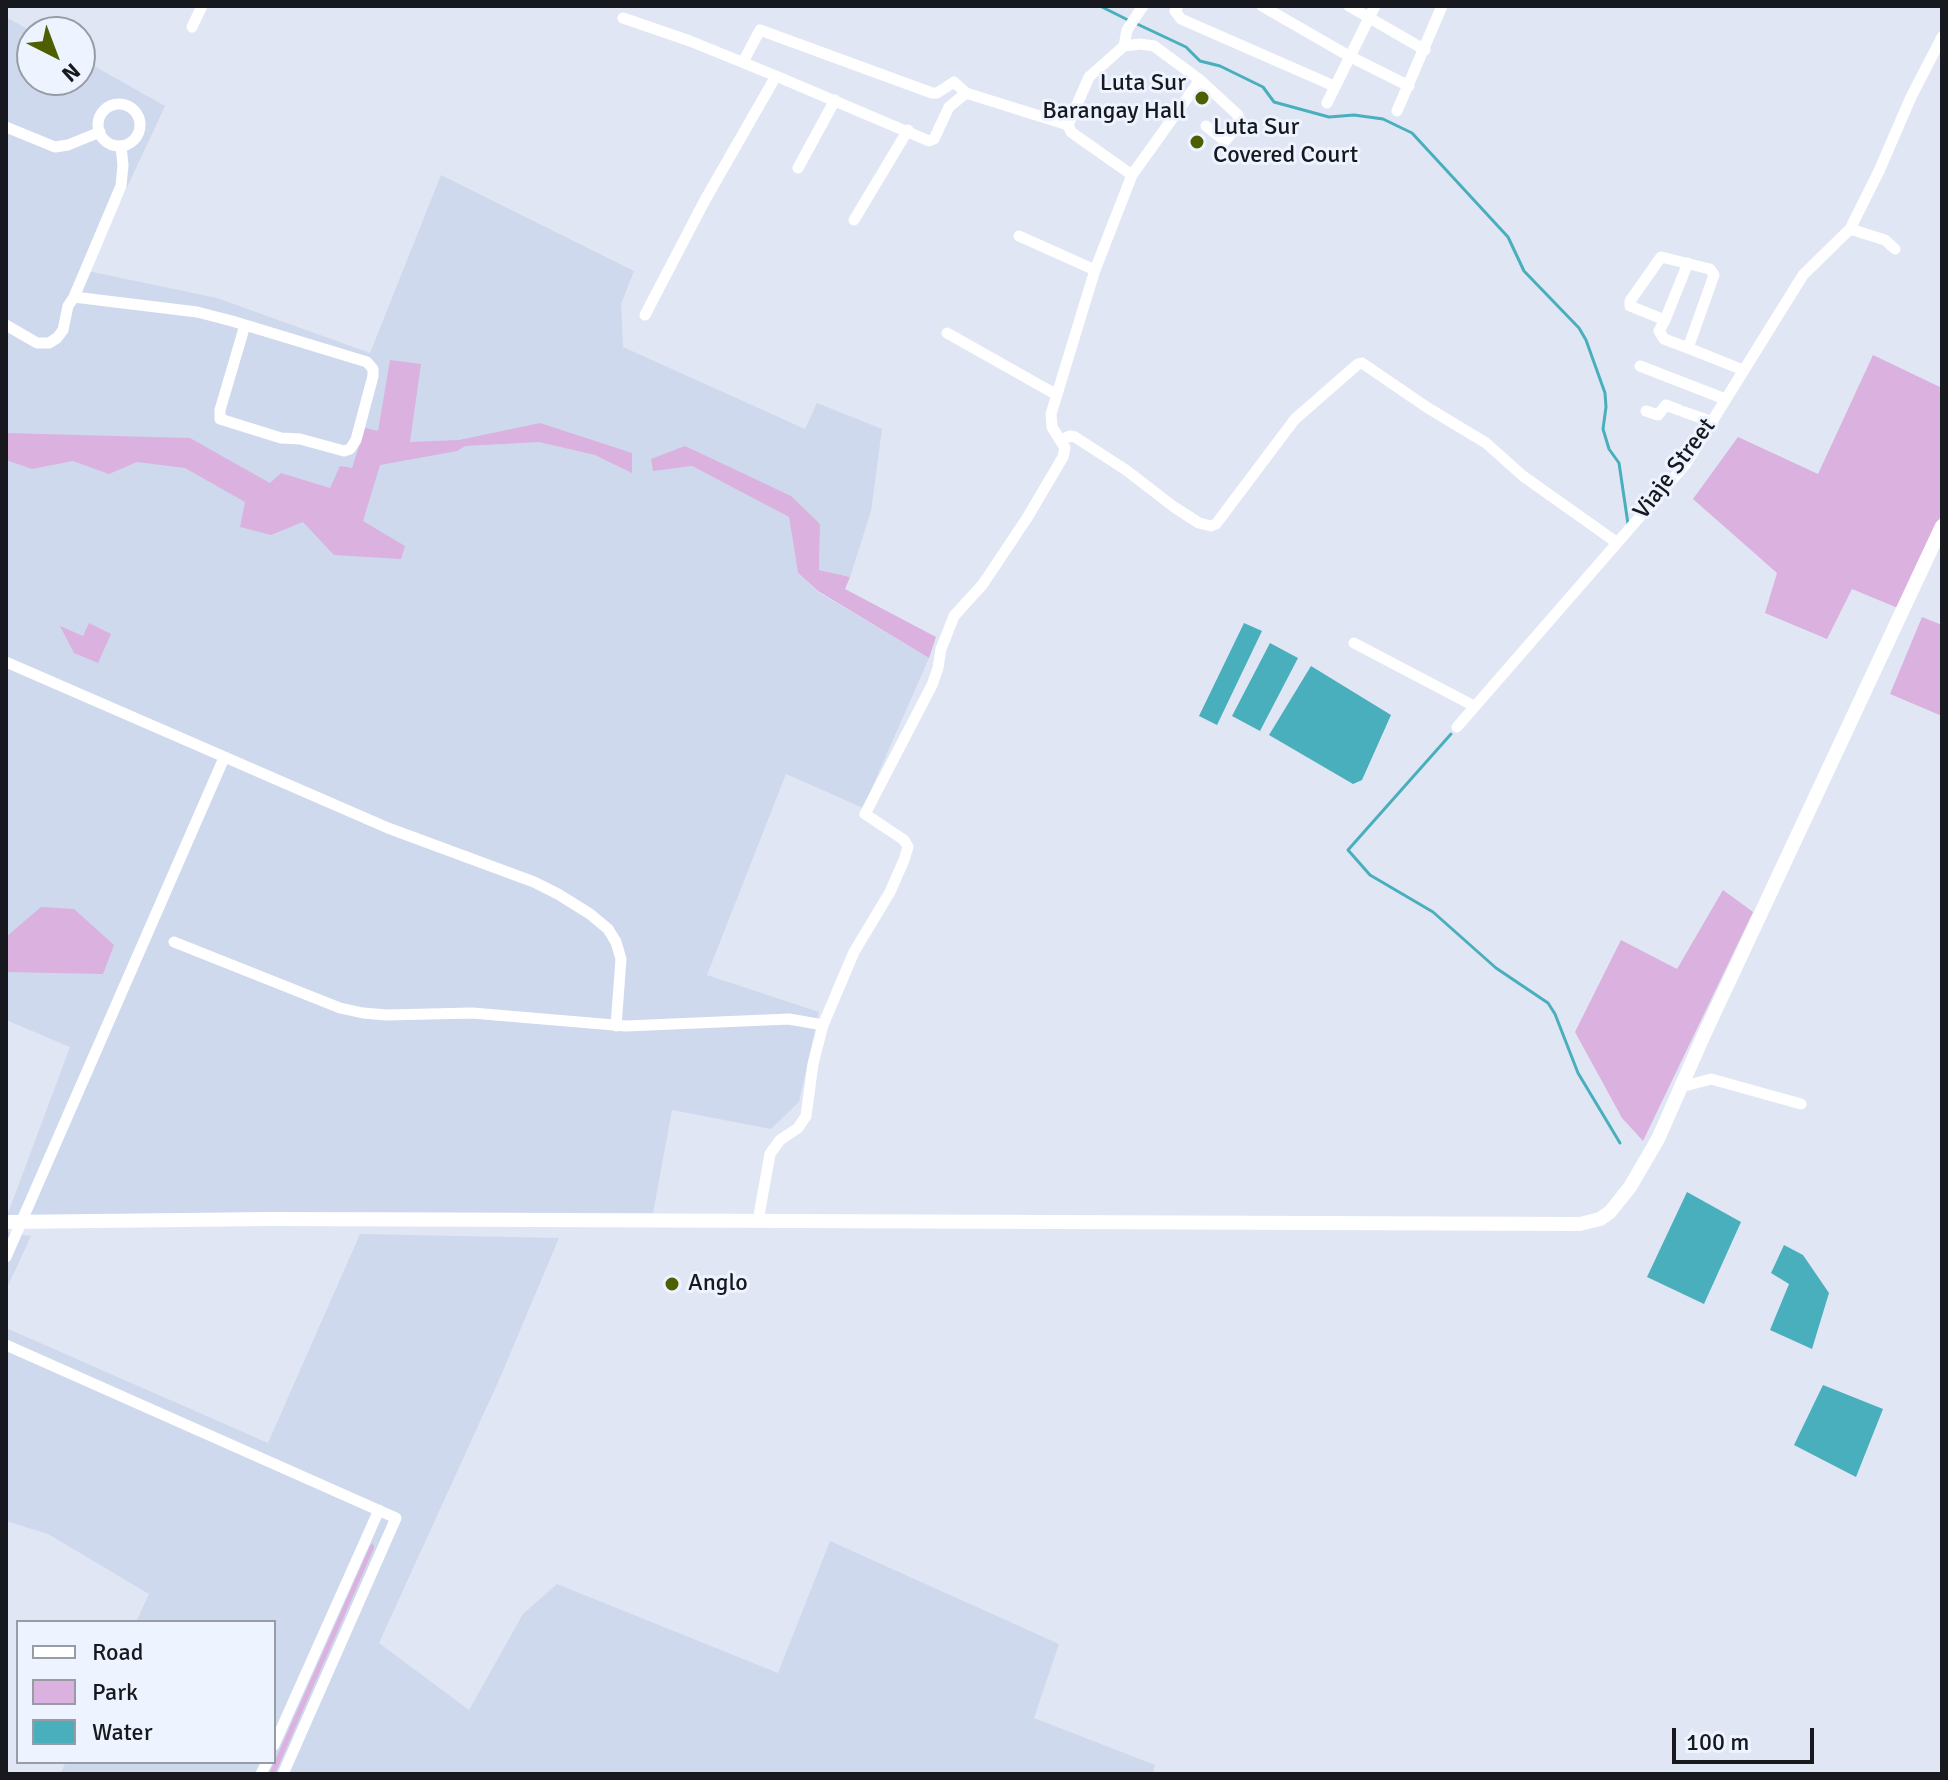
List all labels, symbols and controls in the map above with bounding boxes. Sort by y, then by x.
north arrow [16,16,96,96]
text: N [56,58,86,88]
place label: Luta Sur Barangay Hall [1042,70,1186,126]
marker: Luta Sur Barangay Hall [1193,89,1211,107]
place label: Luta Sur Covered Court [1213,114,1358,170]
marker: Luta Sur Covered Court [1188,133,1206,151]
street label: Viaje Street [1628,413,1722,525]
place label: Anglo [688,1270,748,1298]
marker: Anglo [663,1275,681,1293]
legend [16,1620,276,1764]
text: Road [92,1637,143,1667]
text: Park [92,1677,138,1707]
scale bar [1676,1712,1818,1762]
text: Water [92,1717,152,1747]
text: 100 m [1686,1727,1749,1757]

